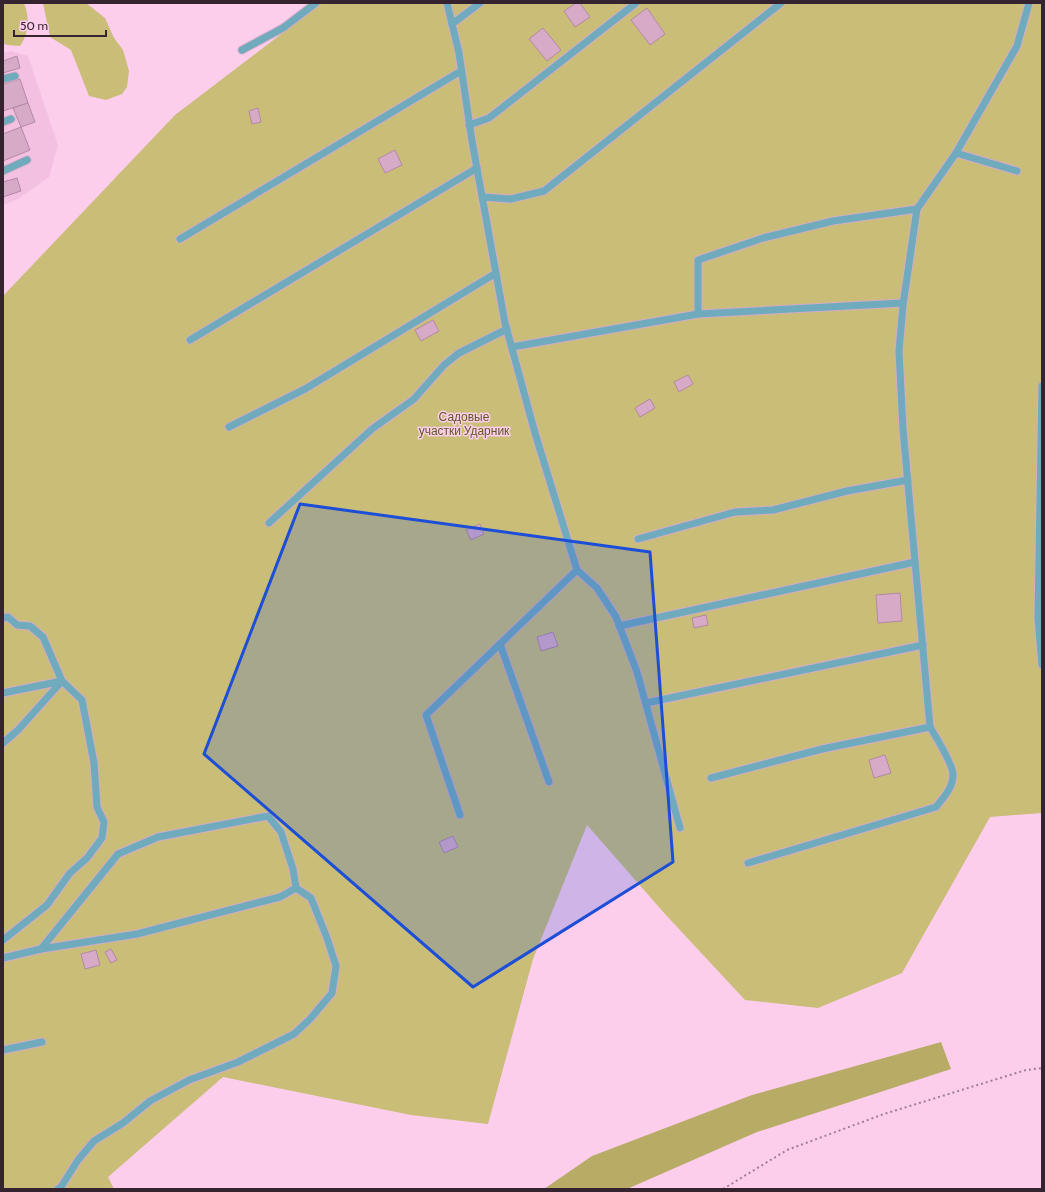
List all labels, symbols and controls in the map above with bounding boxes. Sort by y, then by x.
scale bar [14,12,106,38]
text: 50 m [20,18,48,33]
park label: Садовые участки Ударник [419,409,510,438]

